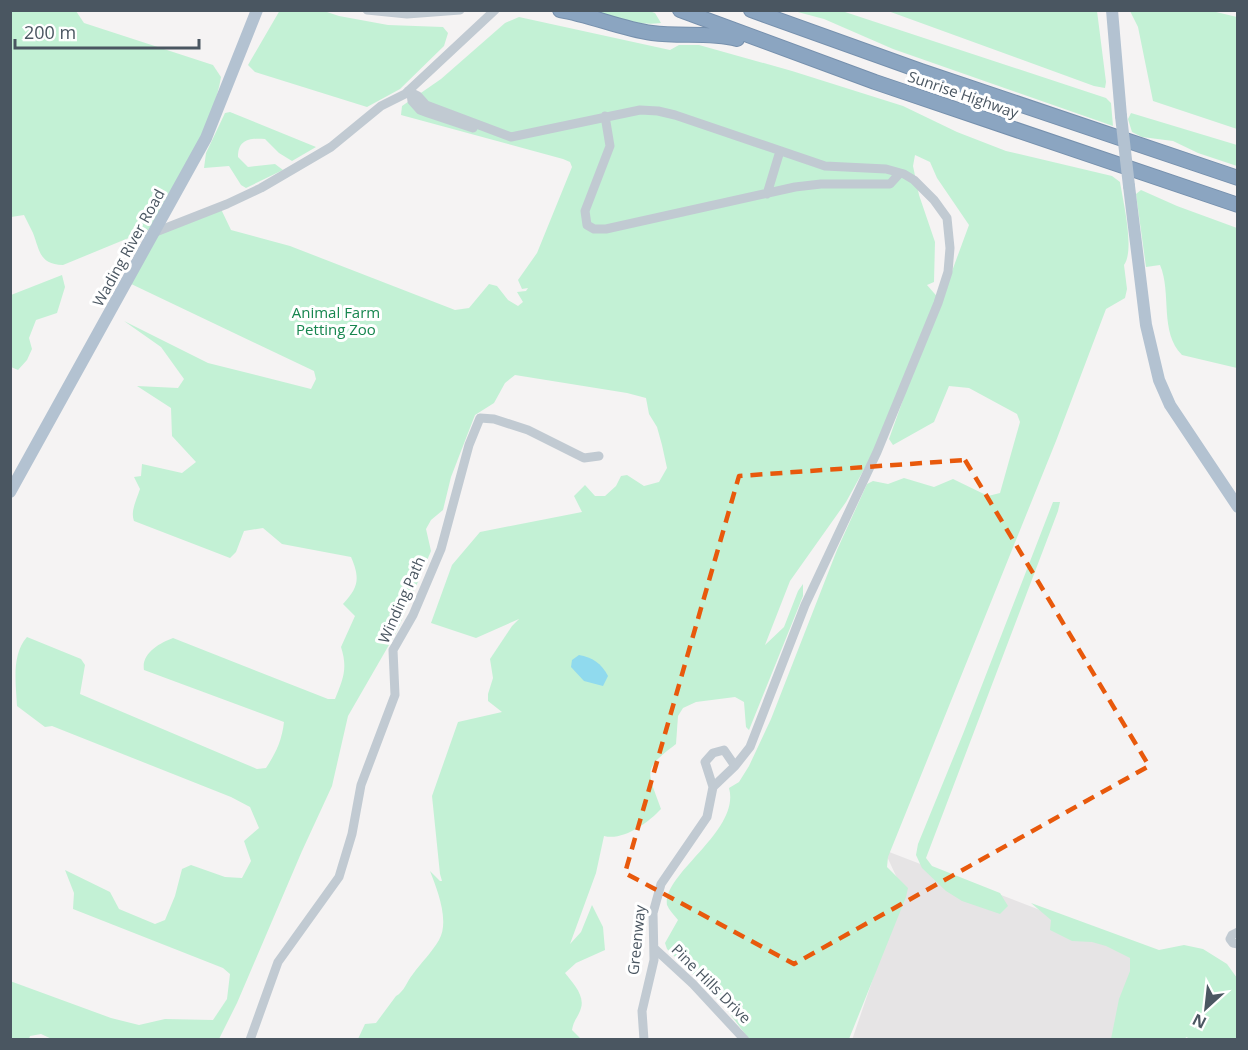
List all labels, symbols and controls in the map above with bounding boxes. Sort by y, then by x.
scale bar [15,12,200,50]
text: 200 m [24,20,76,44]
street label: Sunrise Highway [905,66,1022,122]
street label: Wading River Road [88,185,169,310]
park label: Animal Farm Petting Zoo [292,302,380,339]
street label: Winding Path [373,553,429,646]
street label: Greenway [622,903,650,976]
street label: Pine Hills Drive [668,939,756,1027]
north arrow [1176,978,1236,1038]
text: N [1188,1009,1210,1034]

